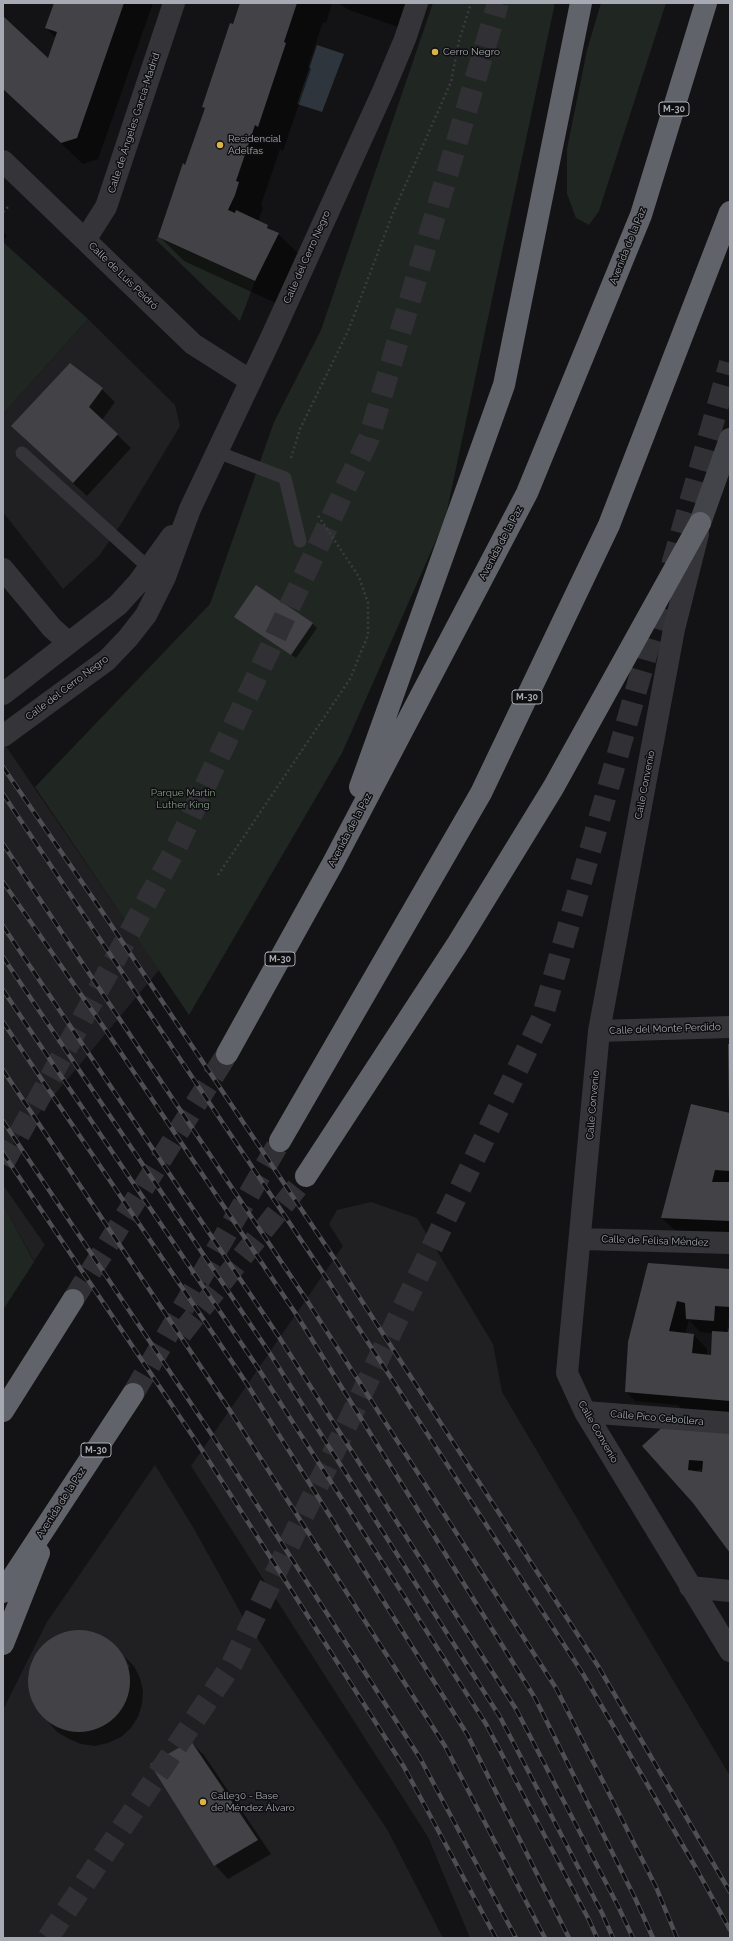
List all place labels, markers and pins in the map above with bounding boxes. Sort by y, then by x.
place label: Cerro Negro [443,46,500,58]
marker: Cerro Negro [430,47,440,57]
place label: Residencial Adelfas [228,133,281,156]
marker: Residencial Adelfas [215,140,225,150]
place label: Calle30 - Base de Méndez Álvaro [211,1790,295,1814]
marker: Calle30 - Base de Méndez Álvaro [198,1797,208,1807]

